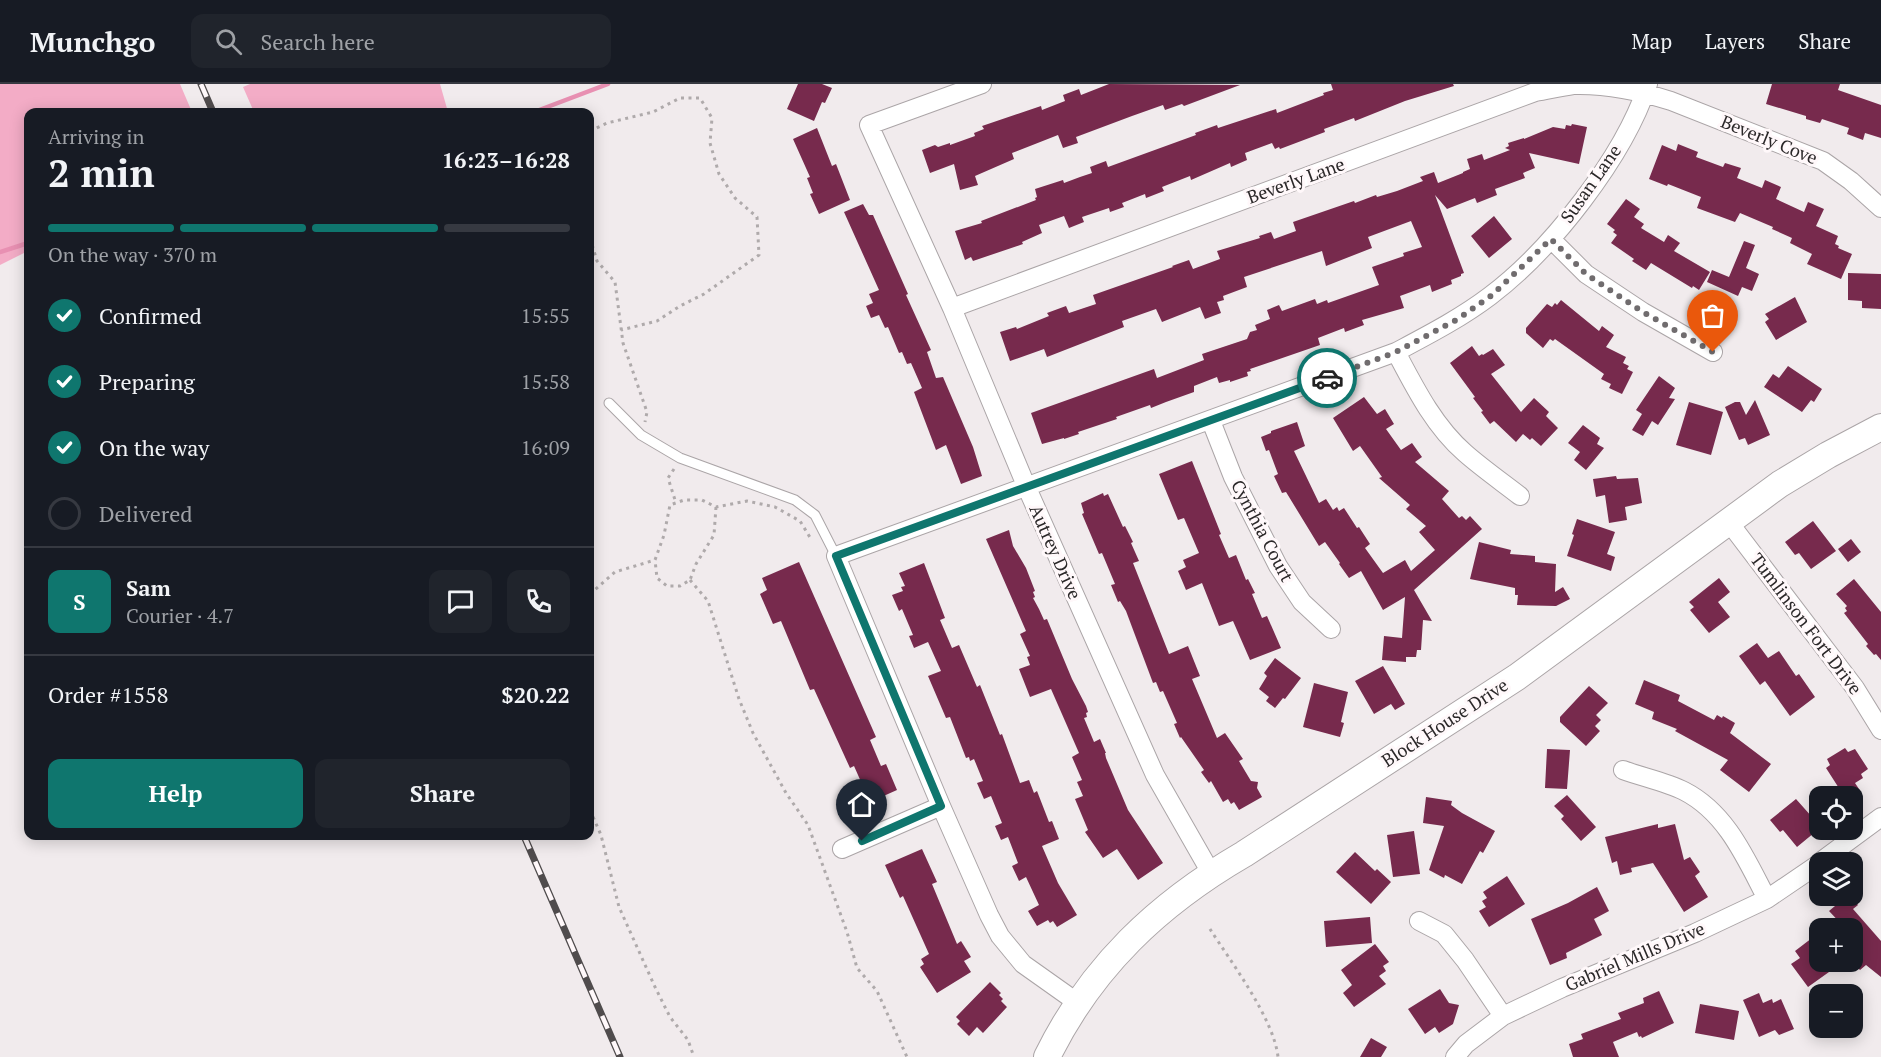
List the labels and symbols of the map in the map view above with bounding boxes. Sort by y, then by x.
street label: Beverly Cove [1718,109,1821,169]
street label: Susan Lane [1554,139,1626,227]
street label: Beverly Lane [1244,151,1348,209]
pin [1687,290,1738,352]
courier [1297,348,1357,408]
street label: Cynthia Court [1226,475,1300,586]
street label: Autrey Drive [1024,500,1087,603]
street label: Tumlinson Fort Drive [1746,548,1868,699]
street label: Block House Drive [1377,672,1512,772]
pin [836,779,887,841]
street label: Gabriel Mills Drive [1561,916,1708,996]

